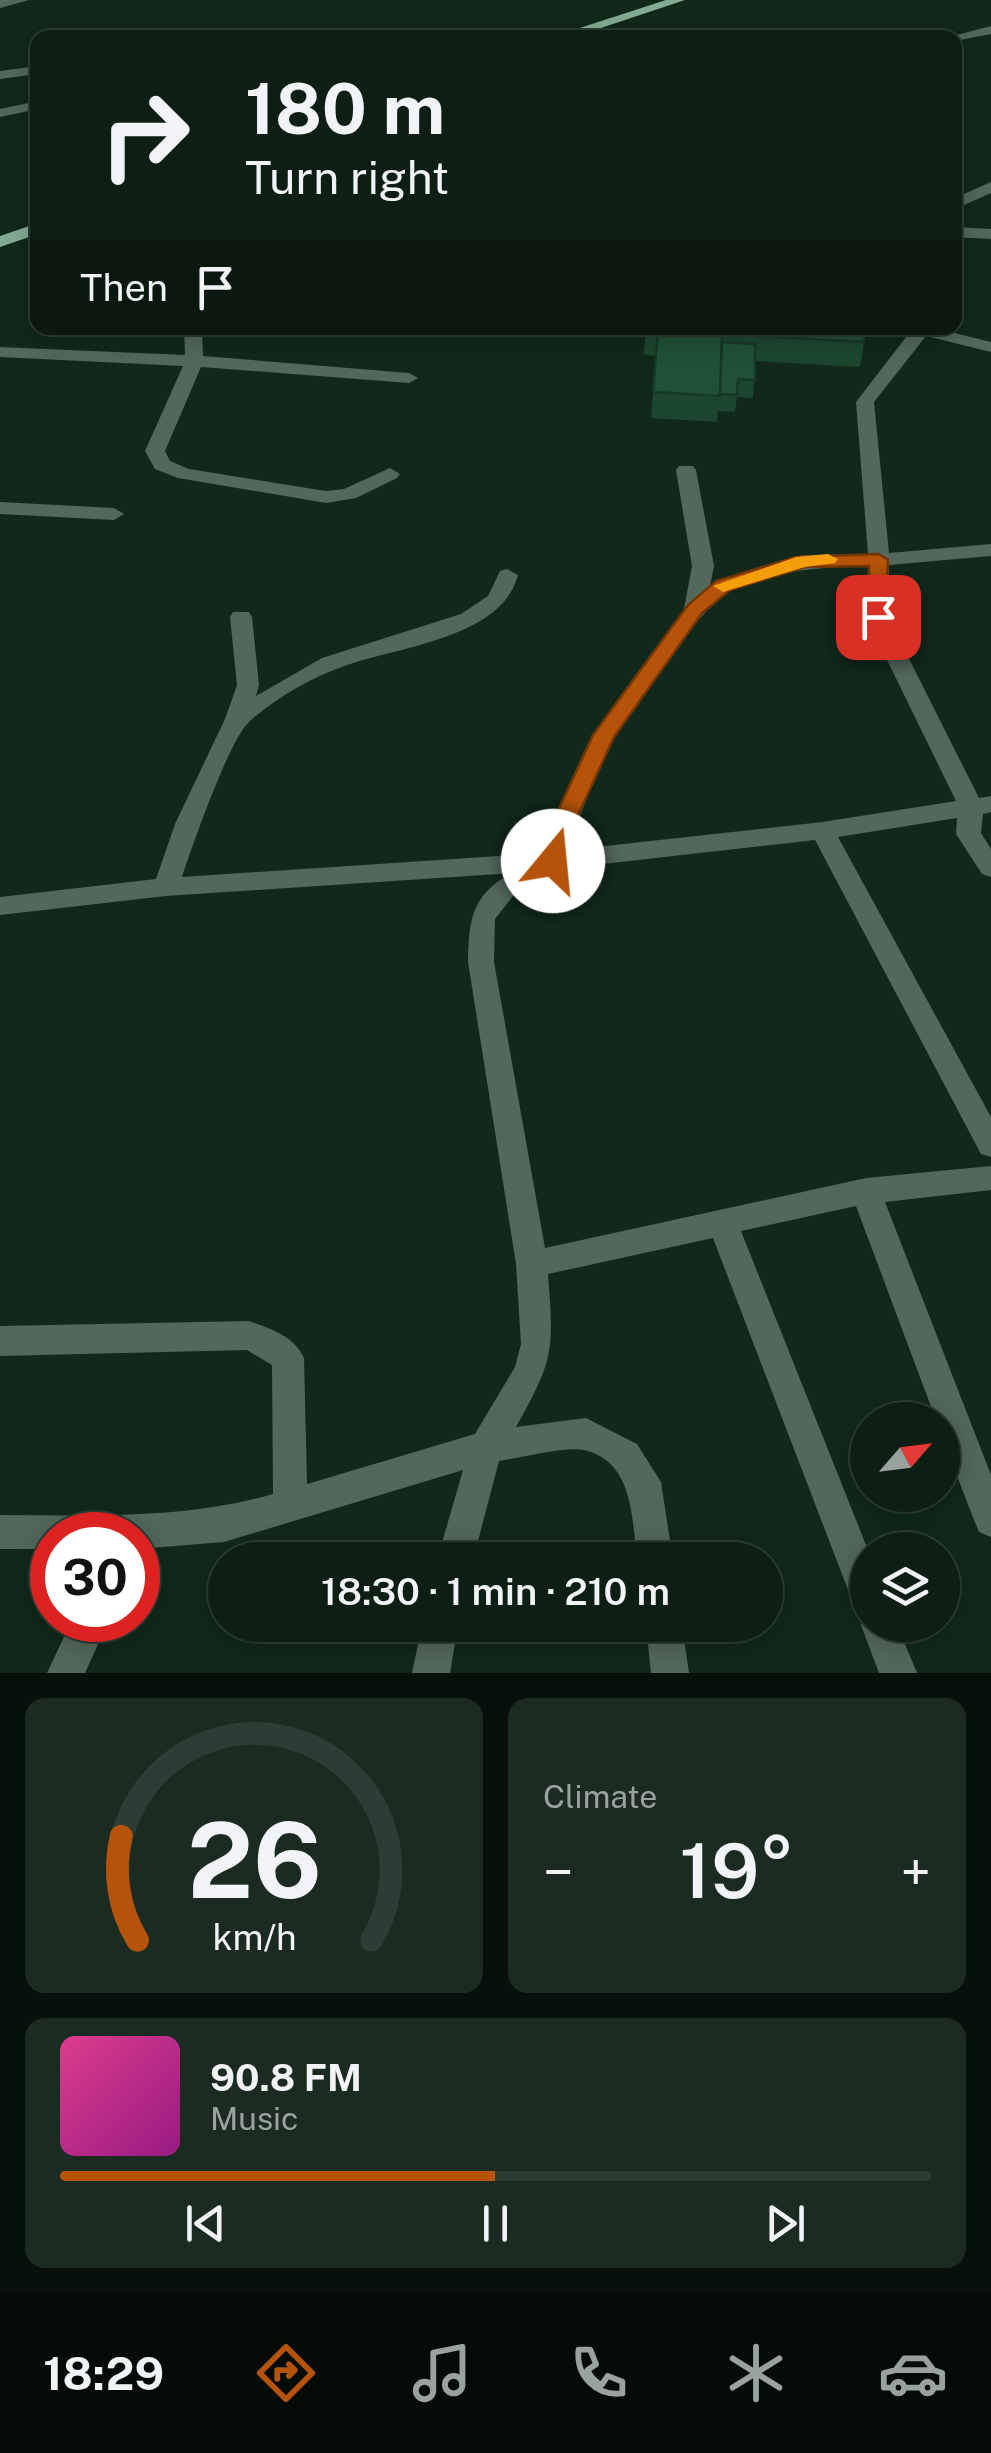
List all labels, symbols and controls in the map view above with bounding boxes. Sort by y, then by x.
text: 180 m [245,67,445,150]
icon: right [80,70,210,200]
text: Turn right [245,151,449,204]
icon: arrive [188,260,243,315]
text: Then [80,265,168,310]
pin [836,575,921,660]
icon: arrive [851,590,906,645]
position arrow [501,809,605,913]
north arrow [850,1402,960,1512]
map controls [850,1402,960,1642]
speed limit sign: 30 [30,1512,160,1642]
button: layers [850,1532,960,1642]
text: 18:30 · 1 min · 210 m [321,1569,670,1614]
text: Climate [543,1778,657,1815]
text: 26 [187,1799,321,1921]
text: 19° [680,1827,794,1915]
text: − [543,1840,574,1904]
text: + [900,1840,931,1904]
text: km/h [212,1916,296,1958]
text: 90.8 FM [210,2055,362,2100]
text: Music [210,2100,298,2137]
icon: previous [178,2196,233,2251]
icon: pause [468,2196,523,2251]
icon: next [758,2196,813,2251]
icon: directions [251,2338,321,2408]
icon: music [407,2338,477,2408]
icon: phone [564,2338,634,2408]
icon: climate [721,2338,791,2408]
icon: car [878,2338,948,2408]
text: 18:29 [43,2347,164,2400]

